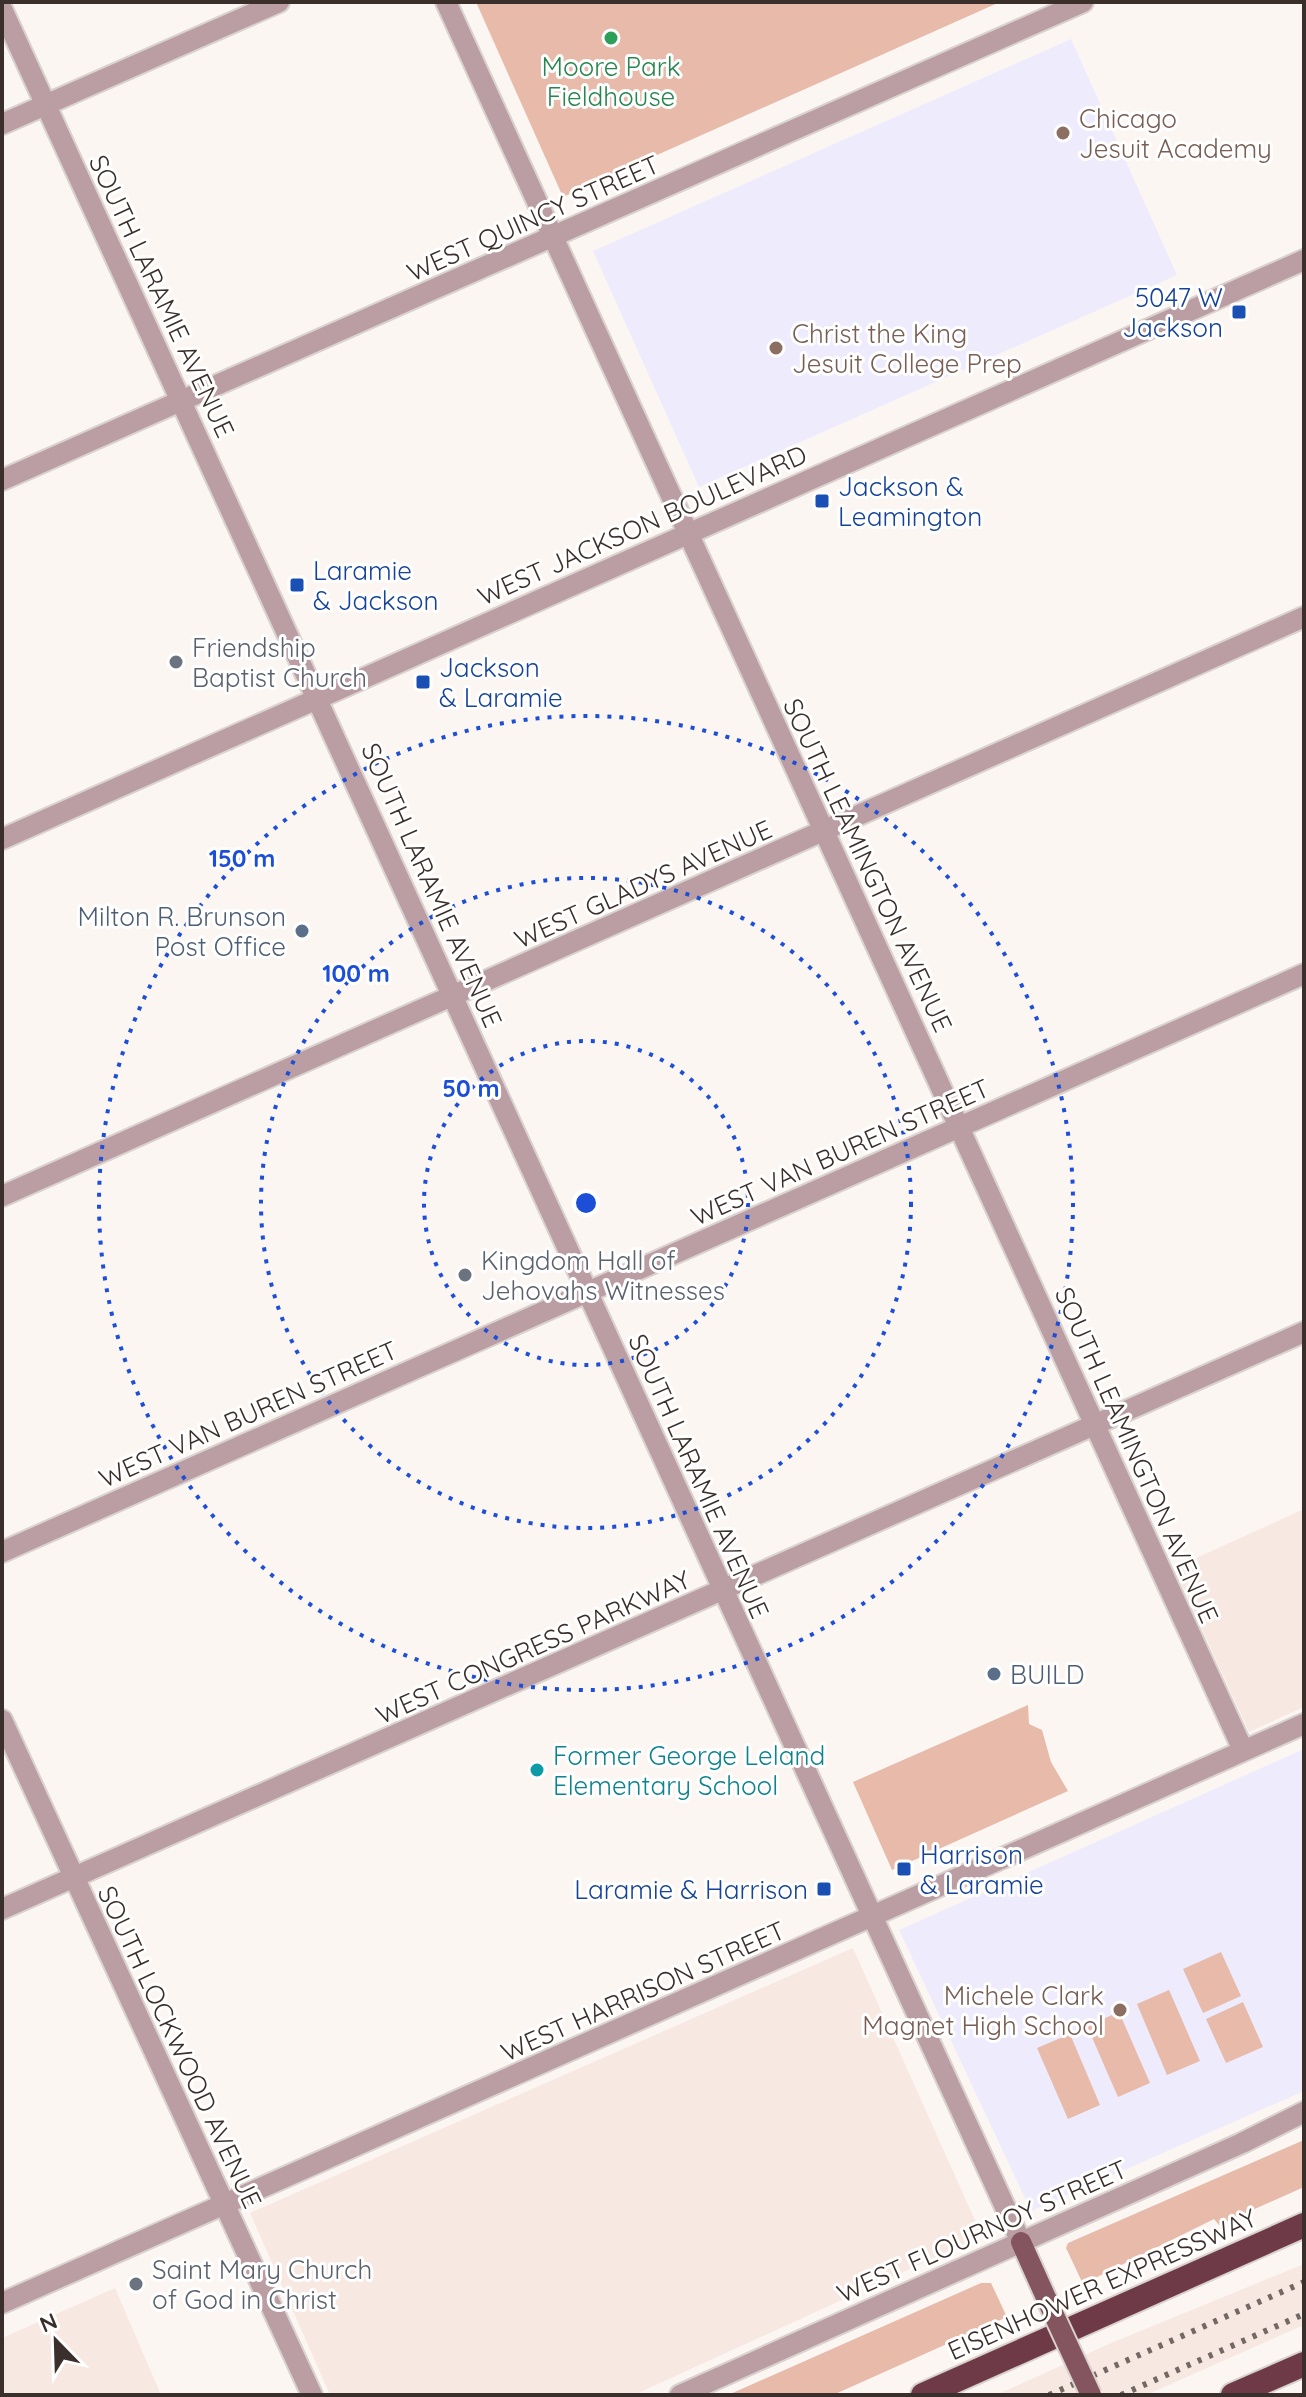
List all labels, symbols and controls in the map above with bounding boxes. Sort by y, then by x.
marker: Moore Park Fieldhouse [602,29,620,47]
place label: Moore Park Fieldhouse [541,50,681,113]
place label: Chicago Jesuit Academy [1079,102,1272,165]
marker: Chicago Jesuit Academy [1054,124,1072,142]
street label: WEST QUINCY STREET [402,147,664,289]
street label: SOUTH LARAMIE AVENUE [82,149,242,443]
place label: 5047 W Jackson [1122,281,1223,344]
marker: 5047 W Jackson [1230,303,1248,321]
place label: Christ the King Jesuit College Prep [792,317,1022,380]
marker: Christ the King Jesuit College Prep [767,339,785,357]
street label: WEST JACKSON BOULEVARD [472,437,812,613]
place label: Jackson & Leamington [838,470,982,533]
marker: Jackson & Leamington [813,492,831,510]
place label: Laramie & Jackson [313,554,439,617]
marker: Laramie & Jackson [288,576,306,594]
place label: Friendship Baptist Church [192,631,367,694]
place label: Jackson & Laramie [439,651,563,714]
marker: Friendship Baptist Church [167,653,185,671]
marker: Jackson & Laramie [414,673,432,691]
street label: SOUTH LEAMINGTON AVENUE [776,693,960,1037]
street label: SOUTH LARAMIE AVENUE [354,738,510,1032]
street label: WEST GLADYS AVENUE [509,812,777,956]
text: 150 m [209,843,275,873]
place label: Milton R. Brunson Post Office [78,900,286,963]
marker: Milton R. Brunson Post Office [293,922,311,940]
text: 100 m [322,958,390,988]
street label: WEST VAN BUREN STREET [686,1071,994,1233]
text: 50 m [442,1073,500,1103]
centre of rings [572,1189,600,1217]
place label: Kingdom Hall of Jehovahs Witnesses [481,1244,725,1307]
marker: Kingdom Hall of Jehovahs Witnesses [456,1266,474,1284]
street label: SOUTH LEAMINGTON AVENUE [1048,1282,1226,1628]
street label: SOUTH LARAMIE AVENUE [621,1329,777,1623]
street label: WEST VAN BUREN STREET [94,1333,402,1495]
street label: WEST CONGRESS PARKWAY [371,1562,696,1731]
place label: BUILD [1010,1658,1085,1691]
marker: BUILD [985,1665,1003,1683]
place label: Former George Leland Elementary School [553,1739,825,1802]
marker: Former George Leland Elementary School [528,1761,546,1779]
place label: Harrison & Laramie [920,1838,1044,1901]
marker: Harrison & Laramie [895,1860,913,1878]
place label: Laramie & Harrison [574,1873,808,1906]
marker: Laramie & Harrison [815,1880,833,1898]
street label: SOUTH LOCKWOOD AVENUE [91,1881,269,2213]
street label: WEST HARRISON STREET [496,1913,790,2069]
place label: Michele Clark Magnet High School [862,1979,1104,2042]
marker: Michele Clark Magnet High School [1111,2001,1129,2019]
street label: WEST FLOURNOY STREET [832,2152,1132,2310]
street label: EISENHOWER EXPRESSWAY [942,2201,1262,2367]
place label: Saint Mary Church of God in Christ [152,2253,372,2316]
marker: Saint Mary Church of God in Christ [127,2275,145,2293]
north arrow [16,2301,96,2381]
text: N [35,2307,61,2339]

